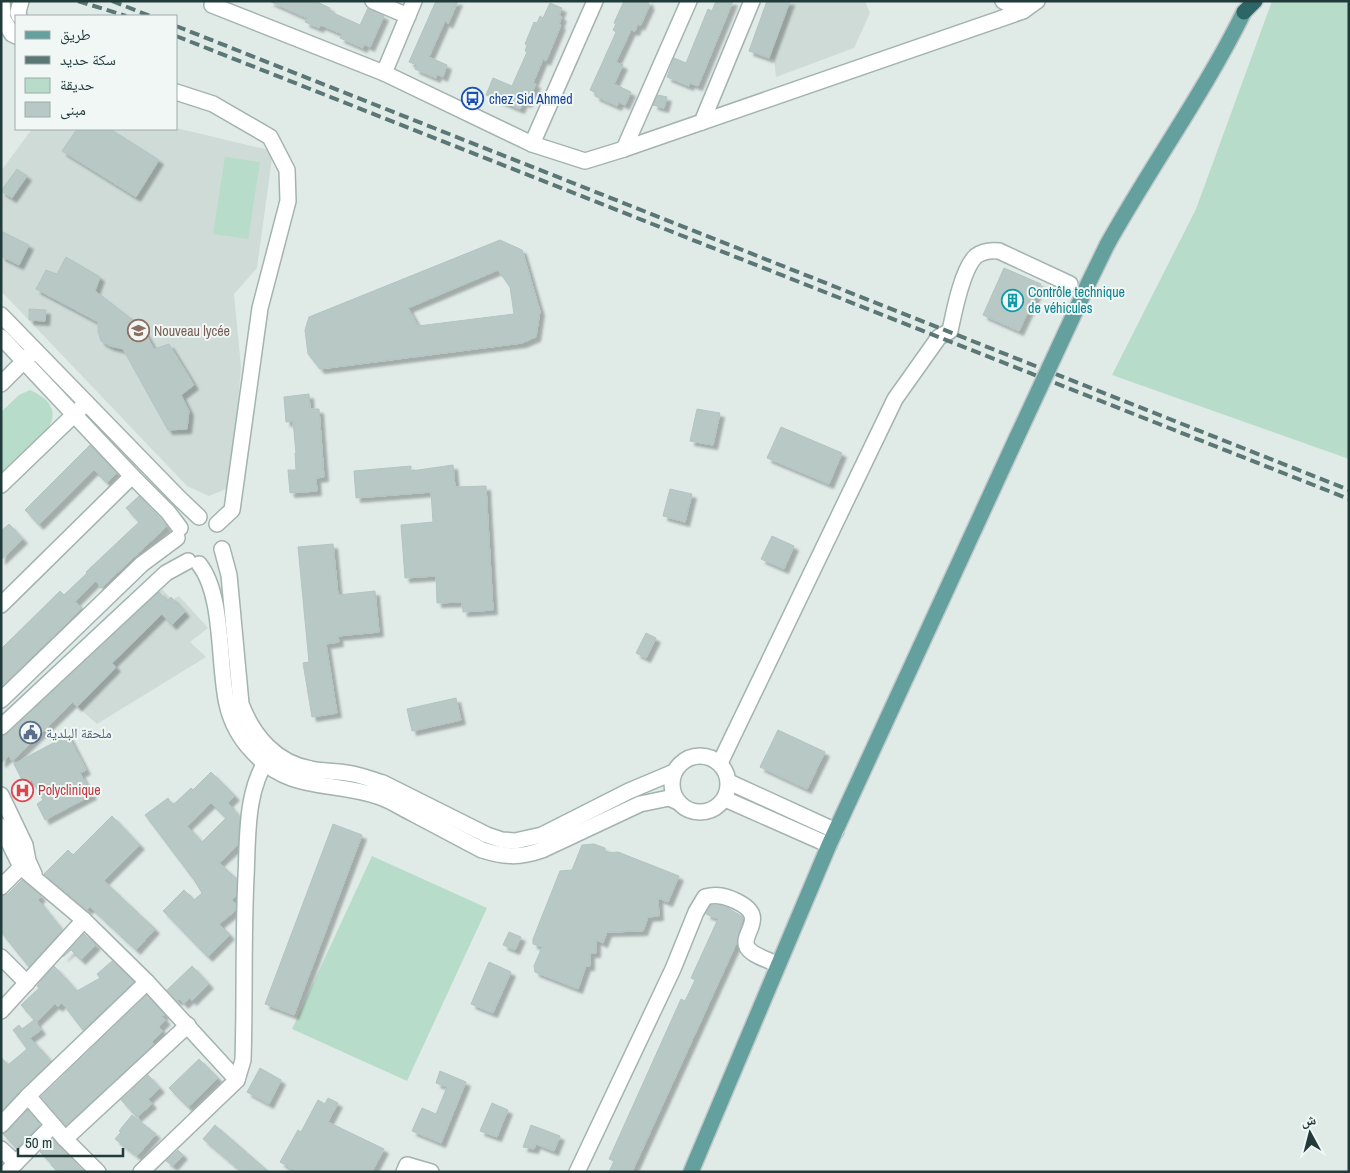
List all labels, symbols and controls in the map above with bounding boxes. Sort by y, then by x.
legend [15,15,178,130]
text: طريق [60,24,91,45]
text: سكة حديد [60,49,116,70]
text: حديقة [60,74,95,95]
bus stop icon: chez Sid Ahmed [461,87,485,111]
place label: chez Sid Ahmed [489,90,573,108]
text: مبنى [60,99,86,120]
place label: Contrôle technique de véhicules [1028,283,1125,317]
building icon: Contrôle technique de véhicules [1000,288,1024,312]
school or university icon: Nouveau lycée [126,319,150,343]
place label: Nouveau lycée [154,322,230,340]
public building icon: ملحقة البلدية [18,721,42,745]
place label: ملحقة البلدية [46,724,112,742]
hospital icon: Polyclinique [10,778,34,802]
place label: Polyclinique [38,781,101,799]
north arrow [1285,1108,1335,1158]
text: ش [1300,1110,1317,1130]
scale bar [18,1126,122,1158]
text: 50 m [25,1132,52,1153]

